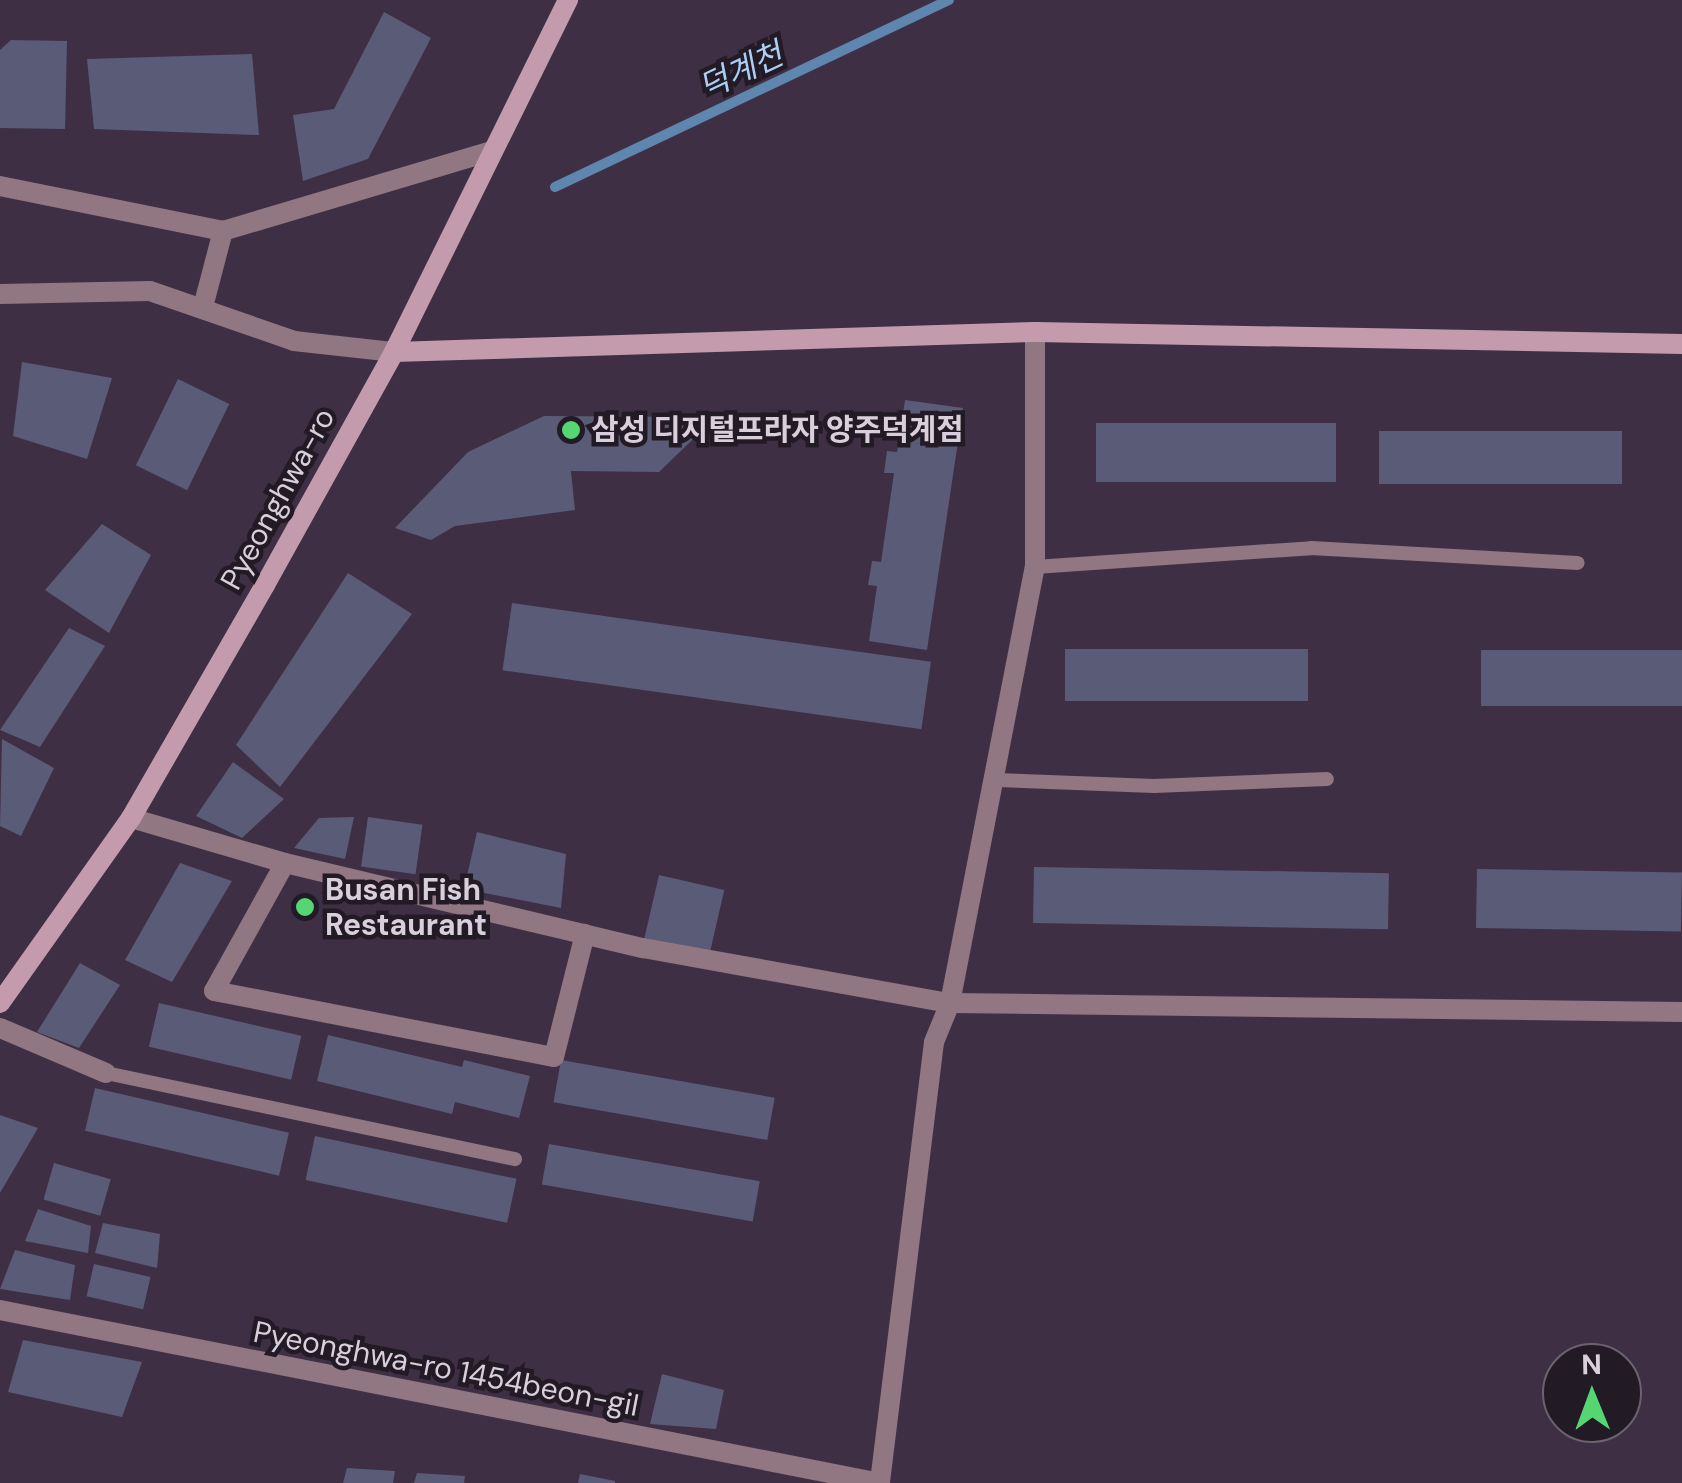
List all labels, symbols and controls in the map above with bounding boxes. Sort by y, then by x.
water label: 덕계천 [693,35,789,107]
street label: Pyeonghwa-ro [213,402,343,596]
place label: 삼성 디지털프라자 양주덕계점 [591,412,964,448]
marker: 삼성 디지털프라자 양주덕계점 [560,419,582,441]
place label: Busan Fish Restaurant [325,872,487,942]
marker: Busan Fish Restaurant [294,896,316,918]
street label: Pyeonghwa-ro 1454beon-gil [250,1314,642,1424]
north arrow [1542,1343,1642,1443]
text: N [1581,1346,1602,1383]

